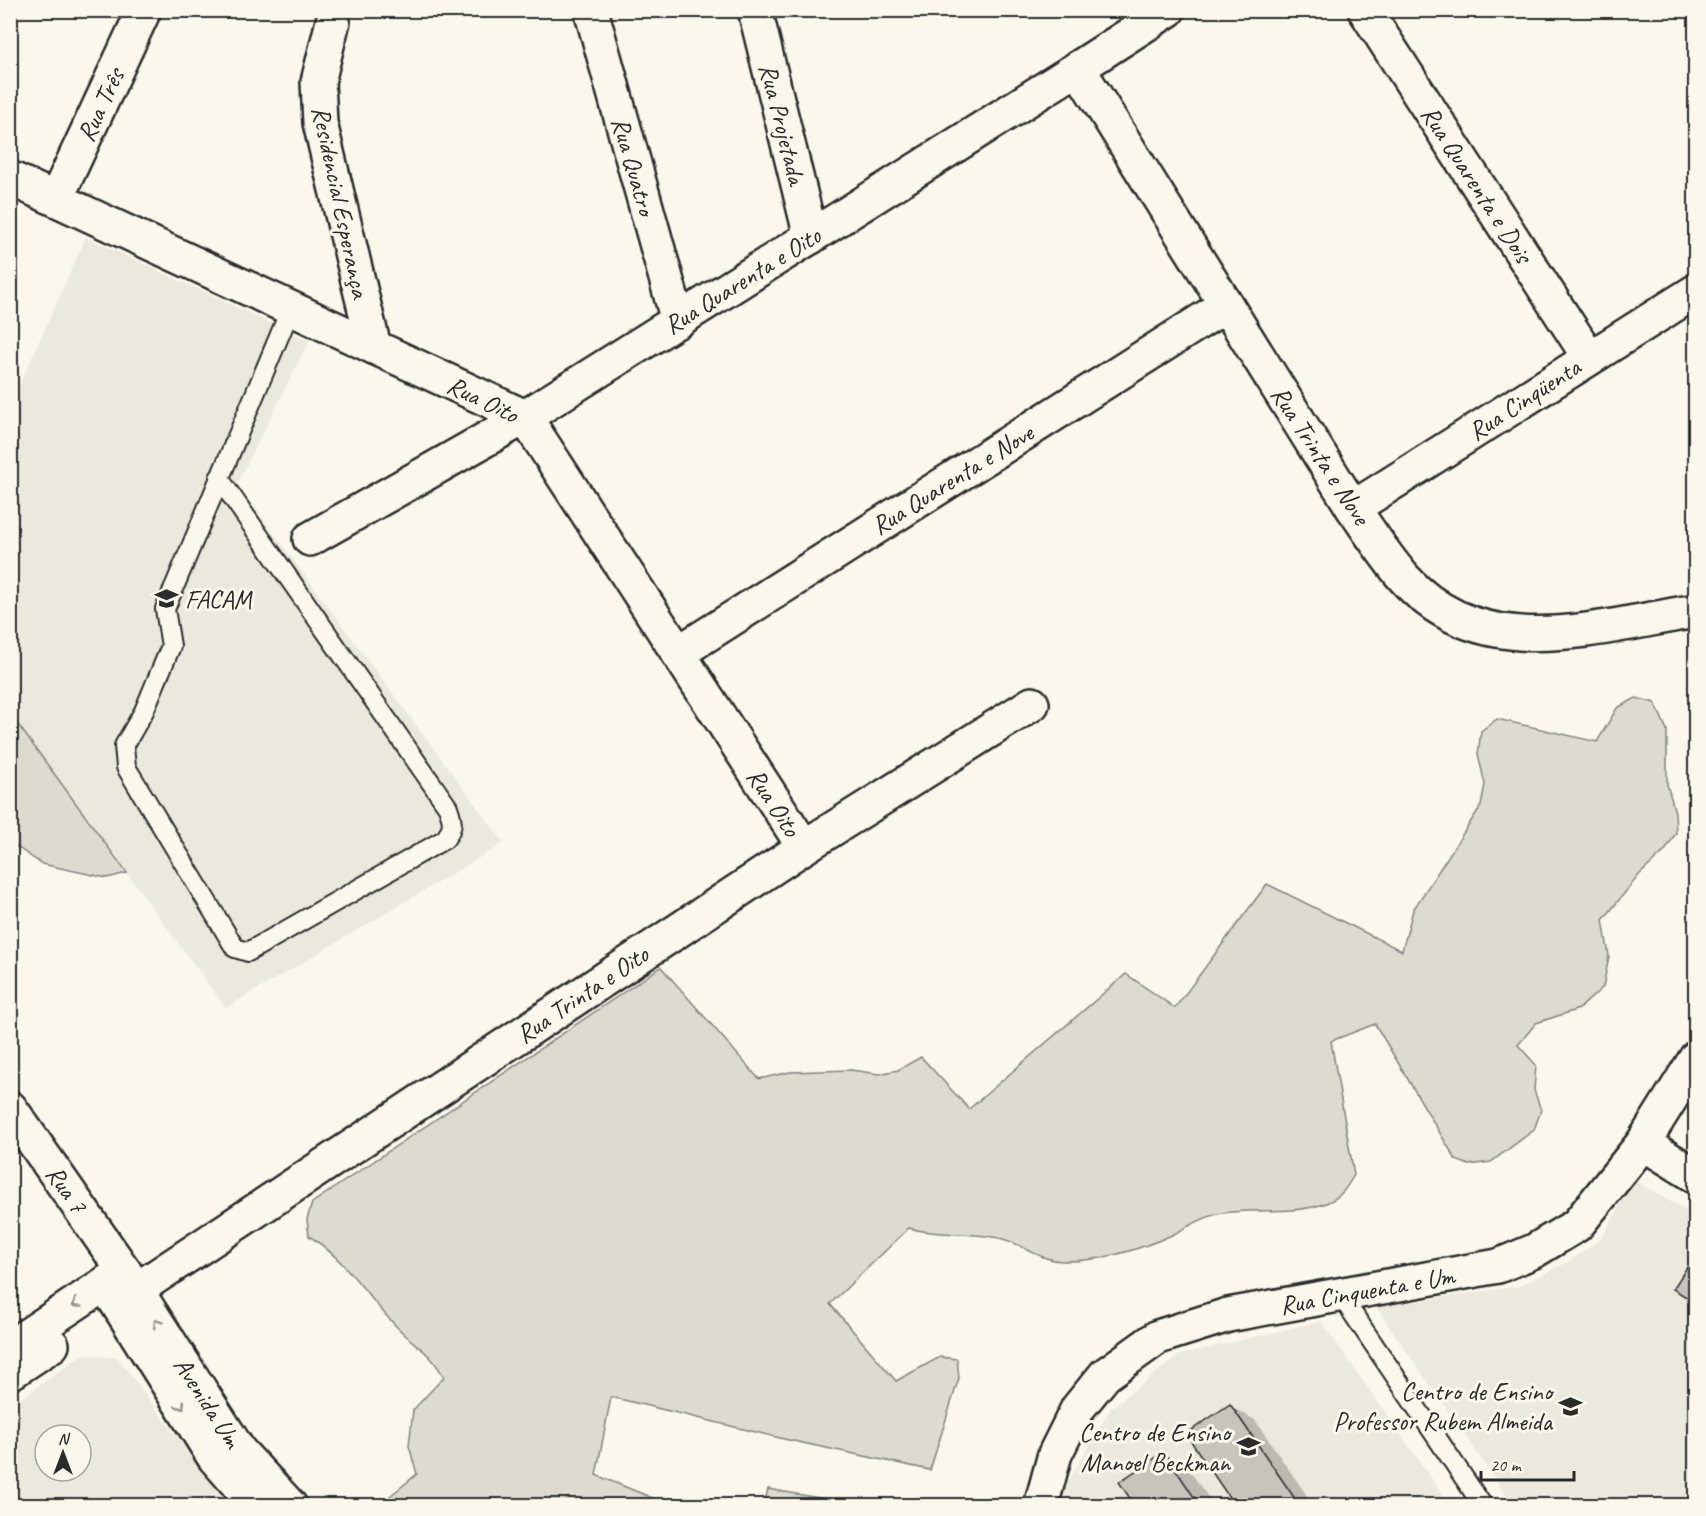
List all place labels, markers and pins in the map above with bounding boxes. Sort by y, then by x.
place label: FACAM [185,583,253,616]
school or university icon: FACAM [154,586,180,612]
place label: Centro de Ensino Professor Rubem Almeida [1333,1375,1555,1438]
school or university icon: Centro de Ensino Professor Rubem Almeida [1557,1393,1583,1419]
place label: Centro de Ensino Manoel Beckman [1079,1416,1233,1479]
school or university icon: Centro de Ensino Manoel Beckman [1235,1434,1261,1460]

